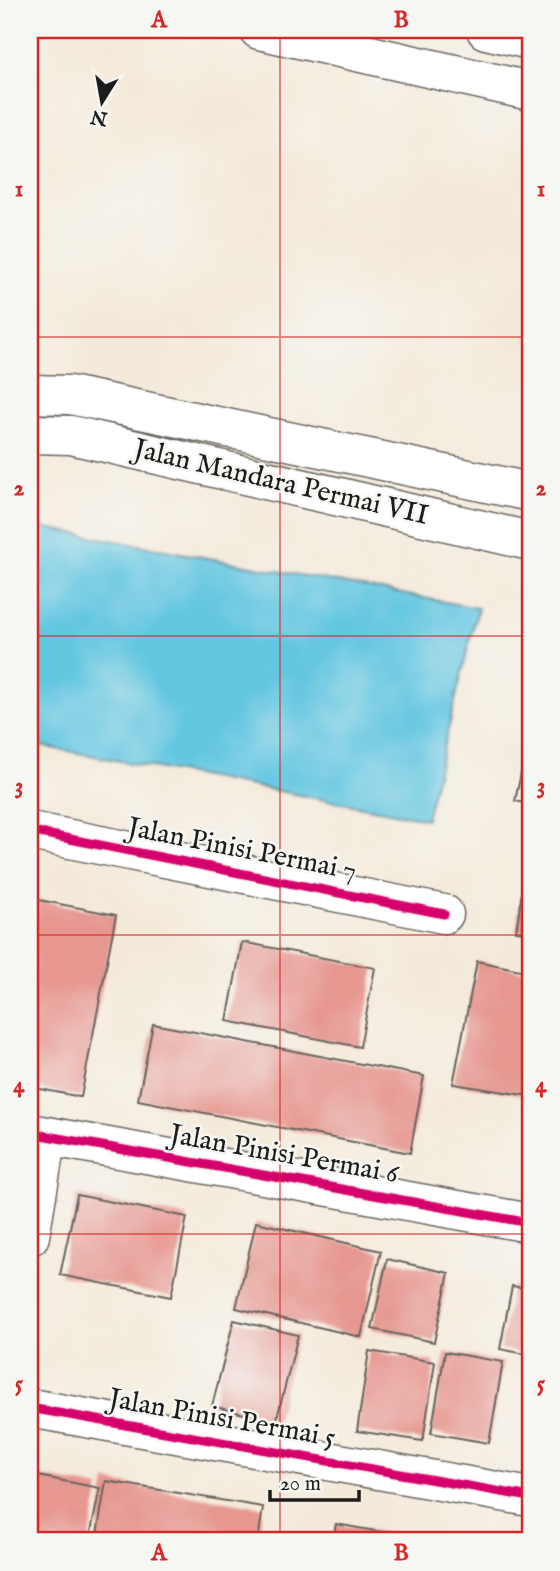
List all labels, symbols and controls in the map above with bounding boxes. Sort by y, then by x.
text: A [150,6,168,35]
text: B [393,6,409,35]
north arrow [66,66,136,136]
text: N [88,103,110,130]
text: 1 [15,175,23,204]
text: 1 [537,175,545,204]
street label: Jalan Mandara Permai VII [127,431,432,534]
text: 2 [14,474,25,503]
text: 2 [536,474,547,503]
text: 3 [15,772,23,801]
text: 3 [537,772,545,801]
street label: Jalan Pinisi Permai 7 [122,810,359,889]
text: 4 [13,1071,25,1100]
text: 4 [535,1071,547,1100]
street label: Jalan Pinisi Permai 6 [164,1117,402,1193]
text: 5 [15,1370,24,1399]
text: 5 [537,1370,546,1399]
street label: Jalan Pinisi Permai 5 [103,1381,338,1456]
scale bar [270,1459,359,1503]
text: 20 m [280,1471,321,1498]
text: A [150,1539,168,1568]
text: B [393,1539,409,1568]

